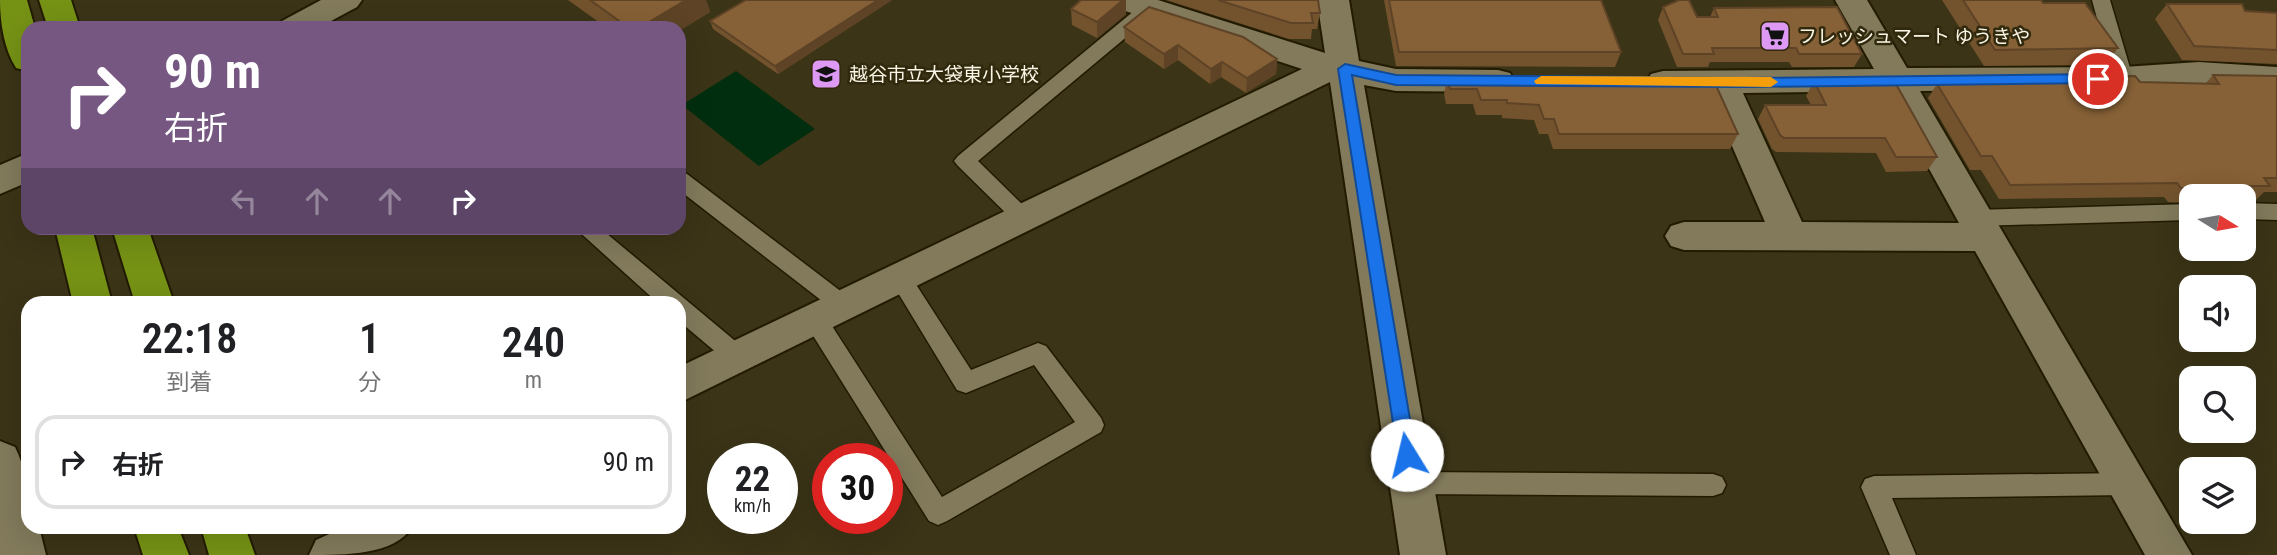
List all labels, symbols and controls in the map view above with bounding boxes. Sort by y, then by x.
supermarket icon: フレッシュマート ゆうきや [1758,19,1792,53]
place label: フレッシュマート ゆうきや [1798,25,2030,48]
text: 90 m [164,43,261,100]
icon: right [49,49,140,140]
pin [2068,49,2128,109]
school or university icon: 越谷市立大袋東小学校 [809,57,843,91]
icon: arrive [2079,60,2117,98]
place label: 越谷市立大袋東小学校 [849,63,1039,86]
text: 右折 [164,109,228,147]
icon: left [225,182,263,220]
icon: ahead [298,182,336,220]
icon: ahead [371,182,409,220]
icon: right [444,182,482,220]
north arrow [2179,184,2256,261]
map controls [2179,184,2256,534]
button: sound [2179,275,2256,352]
text: 22:18 [142,314,237,363]
text: 1 [359,314,380,363]
text: 240 [502,318,565,367]
button: search [2179,366,2256,443]
text: m [525,367,542,394]
text: 到着 [167,369,213,396]
text: 分 [358,369,381,396]
position arrow [1370,418,1444,492]
icon: right [53,443,91,481]
speed limit sign: 30 [812,443,903,534]
text: 90 m [603,447,654,477]
text: 右折 [112,450,164,480]
button: layers [2179,457,2256,534]
text: 22 [735,459,770,500]
text: km/h [734,495,771,516]

